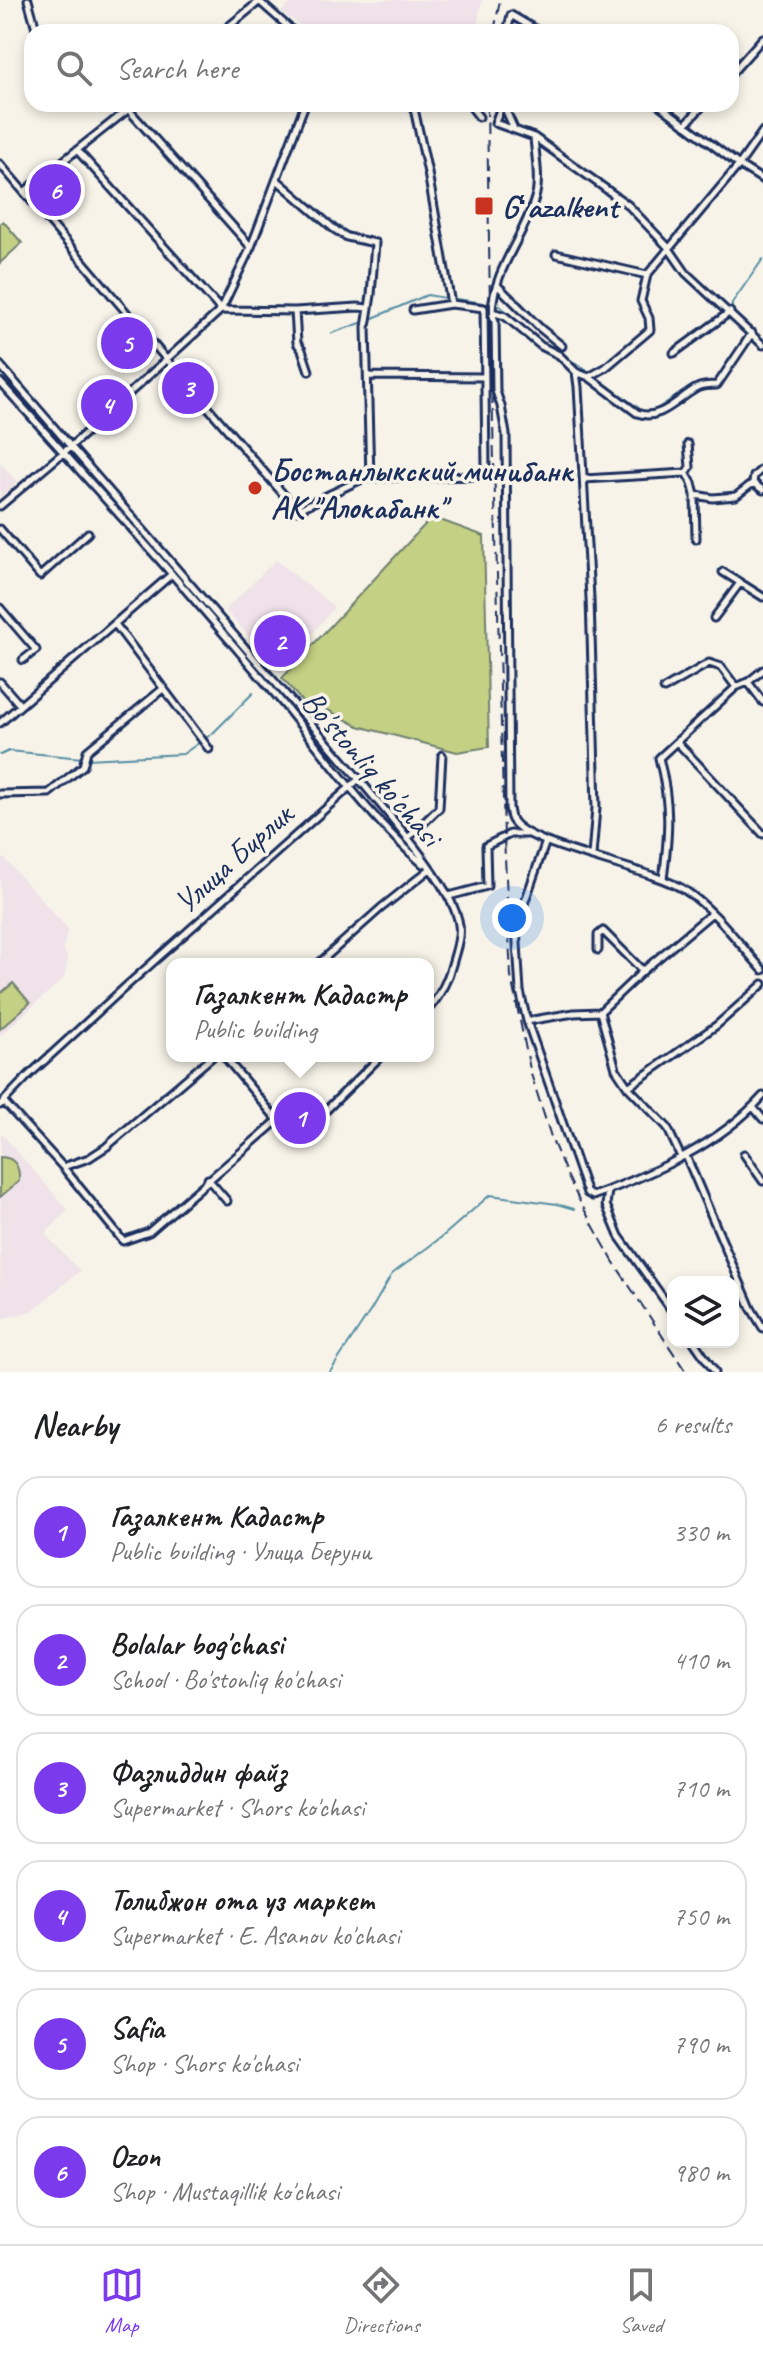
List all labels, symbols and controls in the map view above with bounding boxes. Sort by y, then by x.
search box [24,24,739,112]
icon: search [52,46,96,90]
text: Search here [116,49,238,87]
pin: 6 [29,160,81,220]
place label: Gʻazalkent [502,186,621,227]
marker: Gʻazalkent [473,195,495,217]
pin: 5 [101,313,153,373]
pin: 3 [162,358,214,418]
pin: 4 [81,375,133,435]
place label: Бостанлыкский минибанк АК "Алокабанк" [271,450,574,528]
marker: Бостанлыкский минибанк АК "Алокабанк" [246,479,264,497]
pin: 2 [254,611,306,671]
street label: Bo'stonliq ko'chasi [293,682,453,858]
street label: Улица Бирлик [165,793,303,922]
your location [492,898,532,938]
popup [166,958,434,1062]
text: Газалкент Кадастр [193,975,407,1013]
text: Public building [193,1013,317,1046]
pin: 1 [274,1088,326,1148]
map controls [667,1276,739,1348]
button: layers [667,1276,739,1348]
text: Nearby [32,1403,118,1446]
text: 6 results [655,1408,731,1441]
text: Газалкент Кадастр [110,1497,323,1535]
text: 1 [54,1516,66,1549]
text: 330 m [673,1516,729,1549]
text: Public building · Улица Беруни [110,1535,371,1568]
text: Bolalar bog'chasi [110,1625,283,1663]
text: 2 [54,1644,66,1677]
text: 410 m [673,1644,729,1677]
text: School · Bo'stonliq ko'chasi [110,1663,341,1696]
text: Фазлиддин файз [110,1753,286,1791]
text: 3 [54,1772,66,1805]
text: 710 m [673,1772,729,1805]
text: Supermarket · Shors ko'chasi [110,1791,365,1824]
text: Толибжон ота уз маркет [110,1881,373,1919]
text: 4 [54,1900,66,1933]
text: 750 m [673,1900,729,1933]
text: Supermarket · E. Asanov ko'chasi [110,1919,400,1952]
text: Safia [110,2009,164,2047]
text: 5 [54,2028,66,2061]
text: 790 m [673,2028,729,2061]
text: Shop · Shors ko'chasi [110,2047,298,2080]
text: Ozon [110,2137,160,2175]
text: 6 [54,2156,66,2189]
text: 980 m [673,2156,729,2189]
text: Shop · Mustaqillik ko'chasi [110,2175,340,2208]
tab: Map [100,2263,144,2339]
tab: Directions [343,2263,420,2339]
tab: Saved [619,2263,663,2339]

